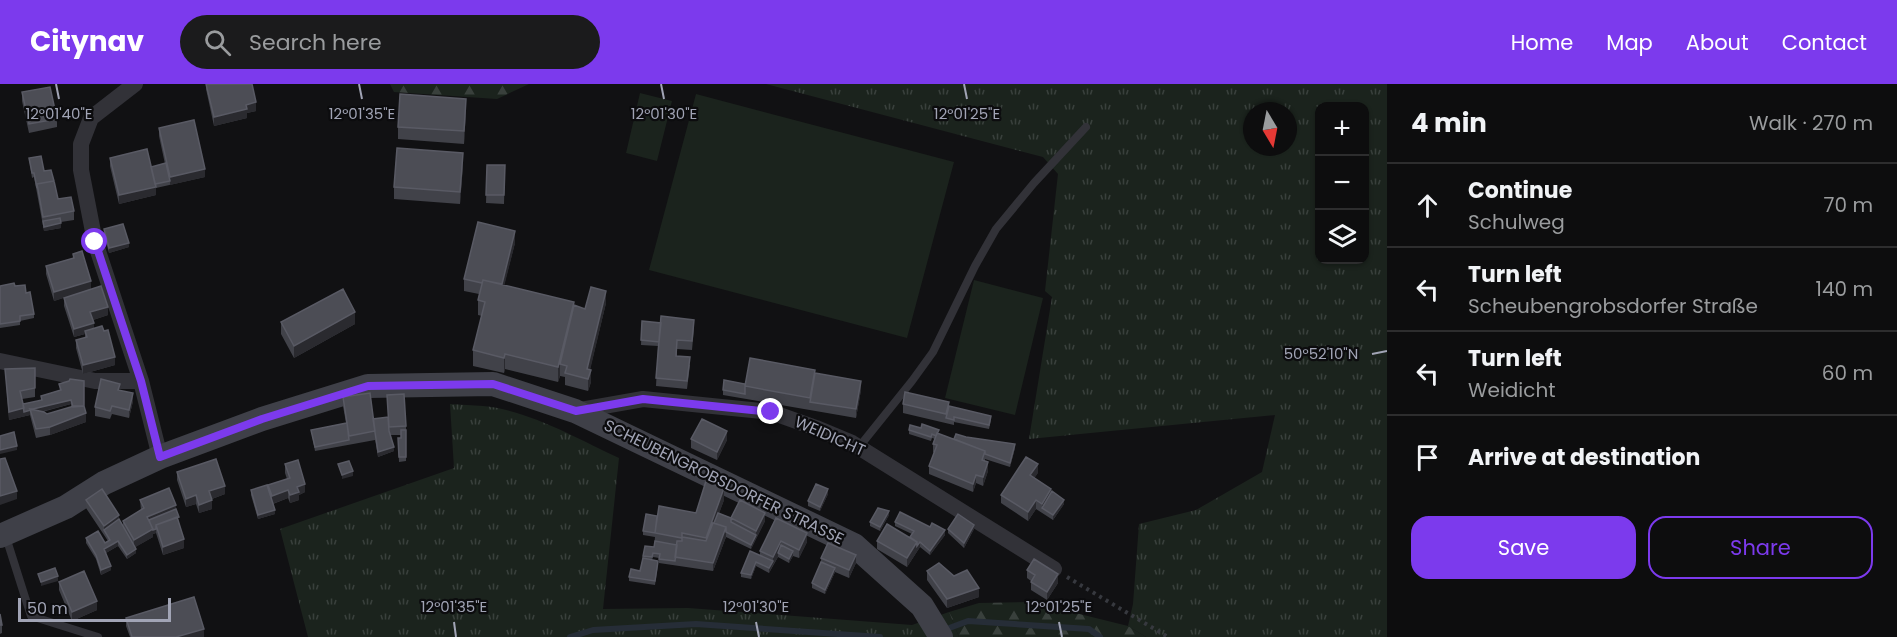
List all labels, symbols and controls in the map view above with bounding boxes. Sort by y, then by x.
search box [180,15,600,69]
text: Citynav [30,22,144,61]
icon: search [201,26,234,59]
text: Search here [249,27,382,58]
text: Home [1511,28,1573,57]
text: Map [1606,28,1653,57]
text: About [1686,28,1749,57]
text: Contact [1782,28,1867,57]
north arrow [1243,102,1297,156]
map controls [1315,102,1369,264]
button: + [1315,102,1369,156]
text: 12°01'40"E [25,103,93,124]
text: 12°01'35"E [329,103,395,124]
text: 12°01'30"E [631,103,697,124]
text: 12°01'25"E [934,103,1000,124]
text: 4 min [1411,105,1487,141]
text: Walk · 270 m [1749,109,1873,137]
button: − [1315,156,1369,210]
text: Continue [1468,175,1572,206]
icon: ahead [1411,189,1444,222]
text: 70 m [1824,191,1873,219]
text: Schulweg [1468,208,1565,236]
button: layers [1315,210,1369,264]
route start [81,228,107,254]
text: Turn left [1468,259,1562,290]
icon: left [1411,273,1444,306]
text: 140 m [1816,275,1873,303]
text: Scheubengrobsdorfer Straße [1468,292,1758,320]
text: 50°52'10"N [1284,343,1358,364]
text: Turn left [1468,343,1562,374]
icon: left [1411,357,1444,390]
text: 60 m [1822,359,1873,387]
text: Weidicht [1468,376,1556,404]
route end [757,398,783,424]
street label: WEIDICHT [791,410,869,462]
street label: SCHEUBENGROBSDORFER STRASSE [600,414,848,550]
icon: arrive [1411,441,1444,474]
text: Arrive at destination [1468,442,1700,473]
button: Save [1411,516,1636,579]
button: Share [1648,516,1873,579]
scale bar [18,595,171,622]
text: 12°01'35"E [421,596,487,617]
text: 12°01'30"E [723,596,789,617]
text: 12°01'25"E [1026,596,1092,617]
text: 50 m [27,597,68,620]

